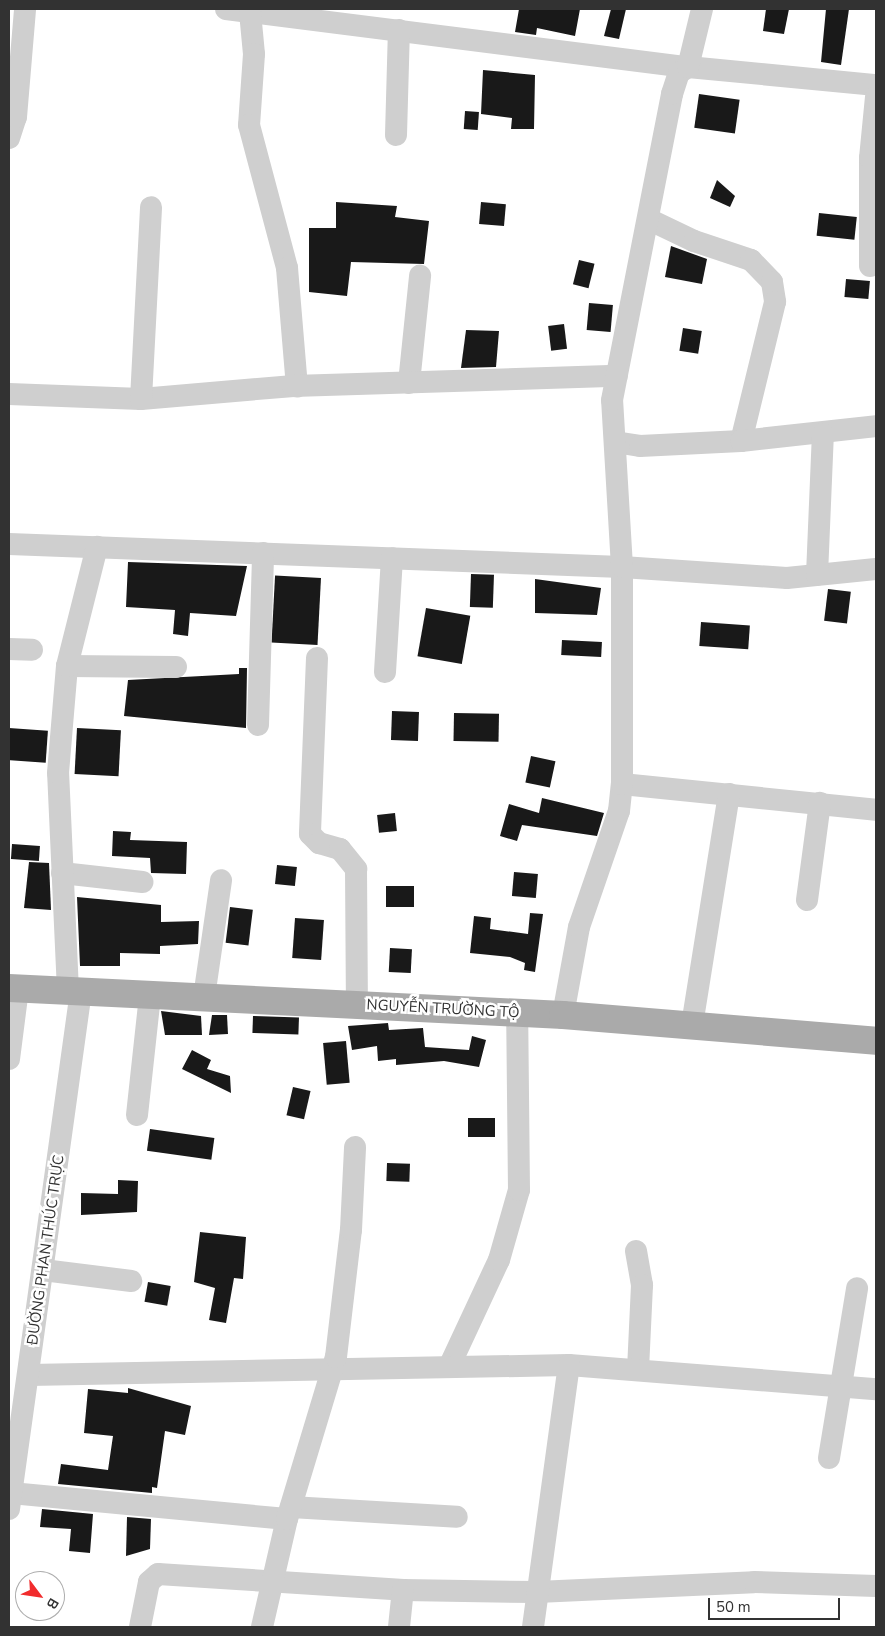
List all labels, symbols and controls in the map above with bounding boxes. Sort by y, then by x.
street label: NGUYỄN TRƯỜNG TỘ [366,996,520,1022]
street label: ĐƯỜNG PHAN THÚC TRỰC [24,1154,68,1346]
north arrow [15,1571,65,1621]
scale bar [710,1588,842,1620]
text: B [42,1594,63,1612]
text: 50 m [716,1597,751,1617]

